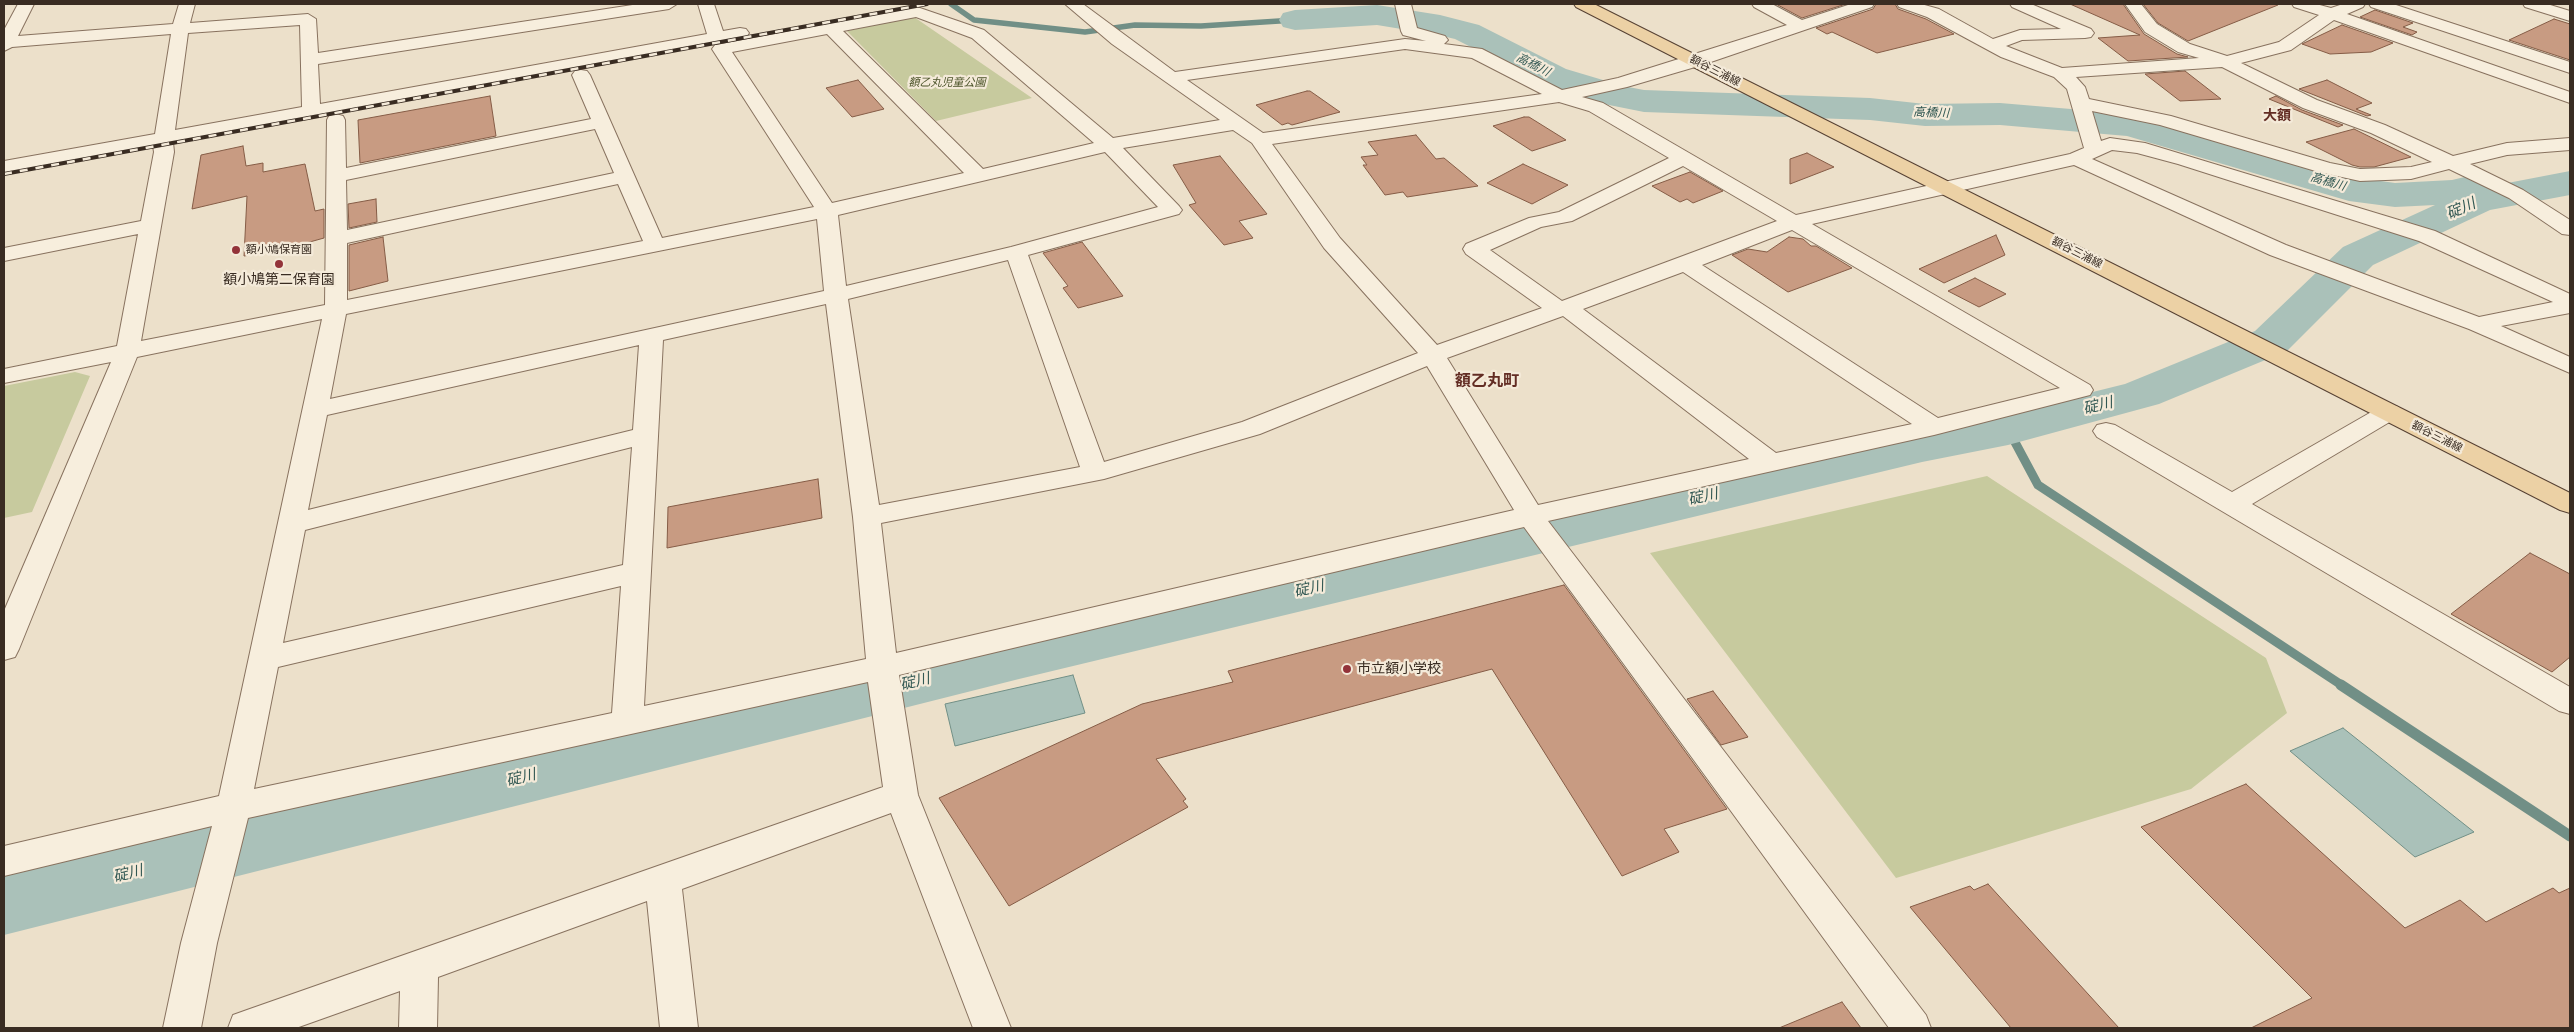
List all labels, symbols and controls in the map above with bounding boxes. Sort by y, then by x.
water label: 高橋川 [1514,50,1552,80]
street label: 額谷三浦線 [1688,53,1742,89]
park label: 額乙丸児童公園 [909,76,985,90]
water label: 高橋川 [1913,105,1949,121]
district label: 大額 [2263,108,2291,124]
water label: 高橋川 [2309,170,2347,194]
water label: 碇川 [2444,195,2478,223]
street label: 額谷三浦線 [2050,235,2104,271]
place label: 額小鳩保育園 [246,243,312,257]
marker: 額小鳩保育園 [230,244,242,256]
marker: 額小鳩第二保育園 [273,258,285,270]
place label: 額小鳩第二保育園 [223,272,335,288]
district label: 額乙丸町 [1455,371,1519,391]
water label: 碇川 [2081,394,2115,418]
street label: 額谷三浦線 [2410,419,2464,455]
water label: 碇川 [1686,485,1720,509]
water label: 碇川 [1292,577,1326,601]
place label: 市立額小学校 [1357,661,1441,677]
marker: 市立額小学校 [1341,663,1353,675]
water label: 碇川 [898,670,932,694]
water label: 碇川 [504,766,538,790]
water label: 碇川 [111,862,145,886]

